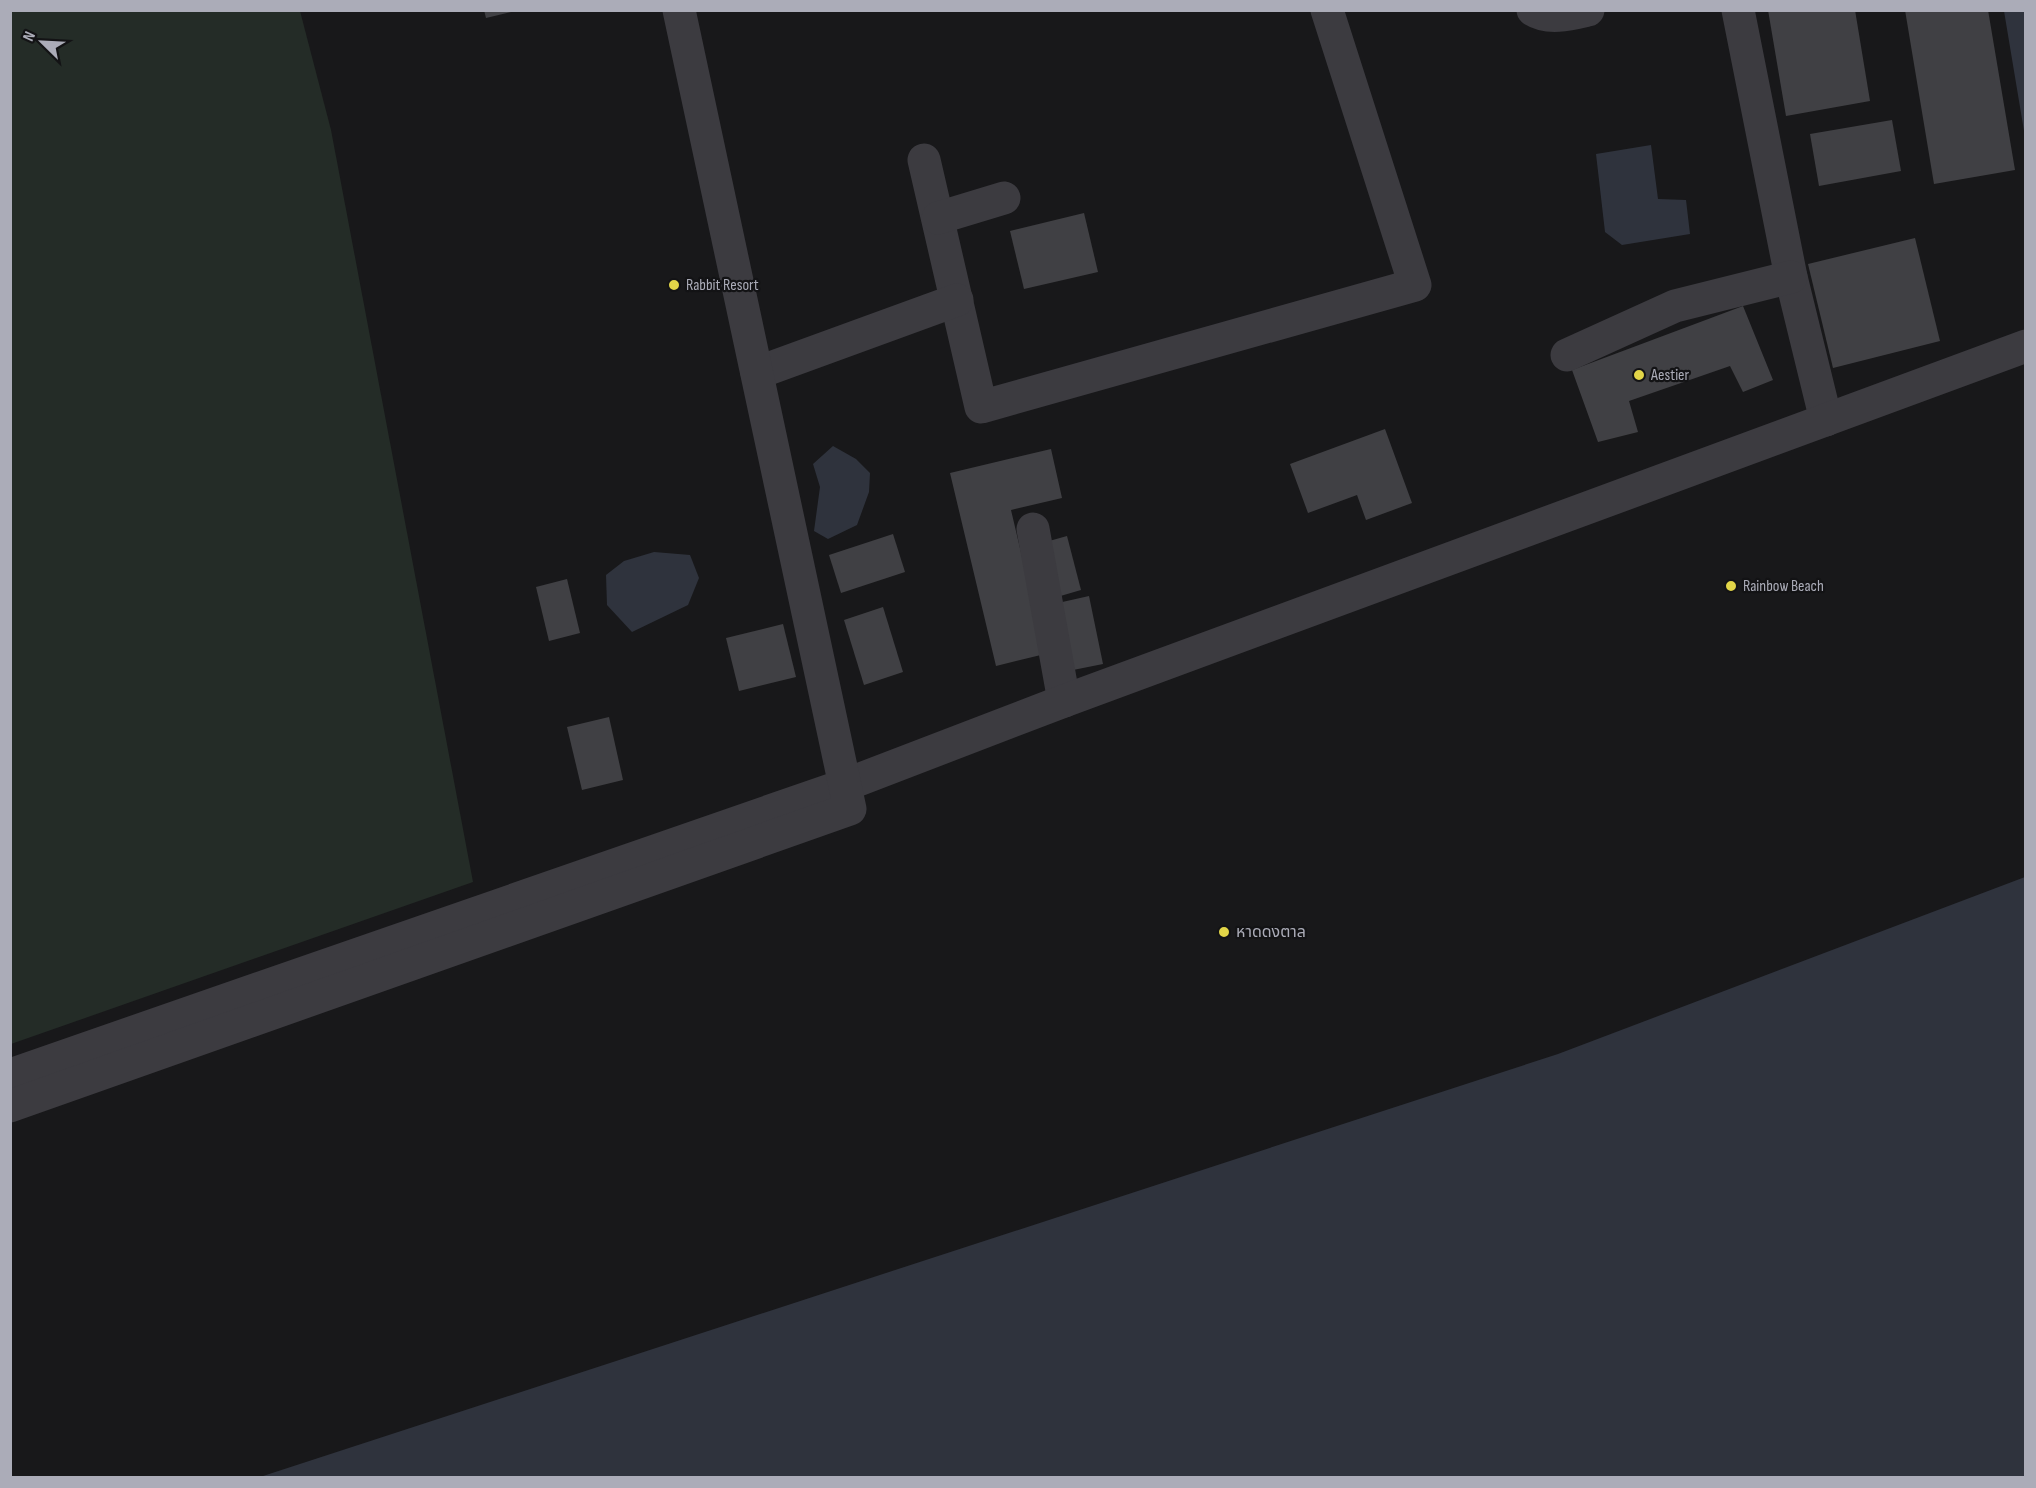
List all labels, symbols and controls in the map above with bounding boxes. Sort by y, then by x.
north arrow [12,12,72,72]
text: N [19,29,40,44]
place label: Rabbit Resort [686,276,759,295]
marker: Rabbit Resort [667,278,681,292]
place label: Aestier [1650,366,1690,385]
marker: Aestier [1632,368,1646,382]
place label: Rainbow Beach [1743,577,1824,596]
marker: Rainbow Beach [1724,579,1738,593]
place label: หาดดงตาล [1236,923,1306,942]
marker: หาดดงตาล [1217,925,1231,939]

